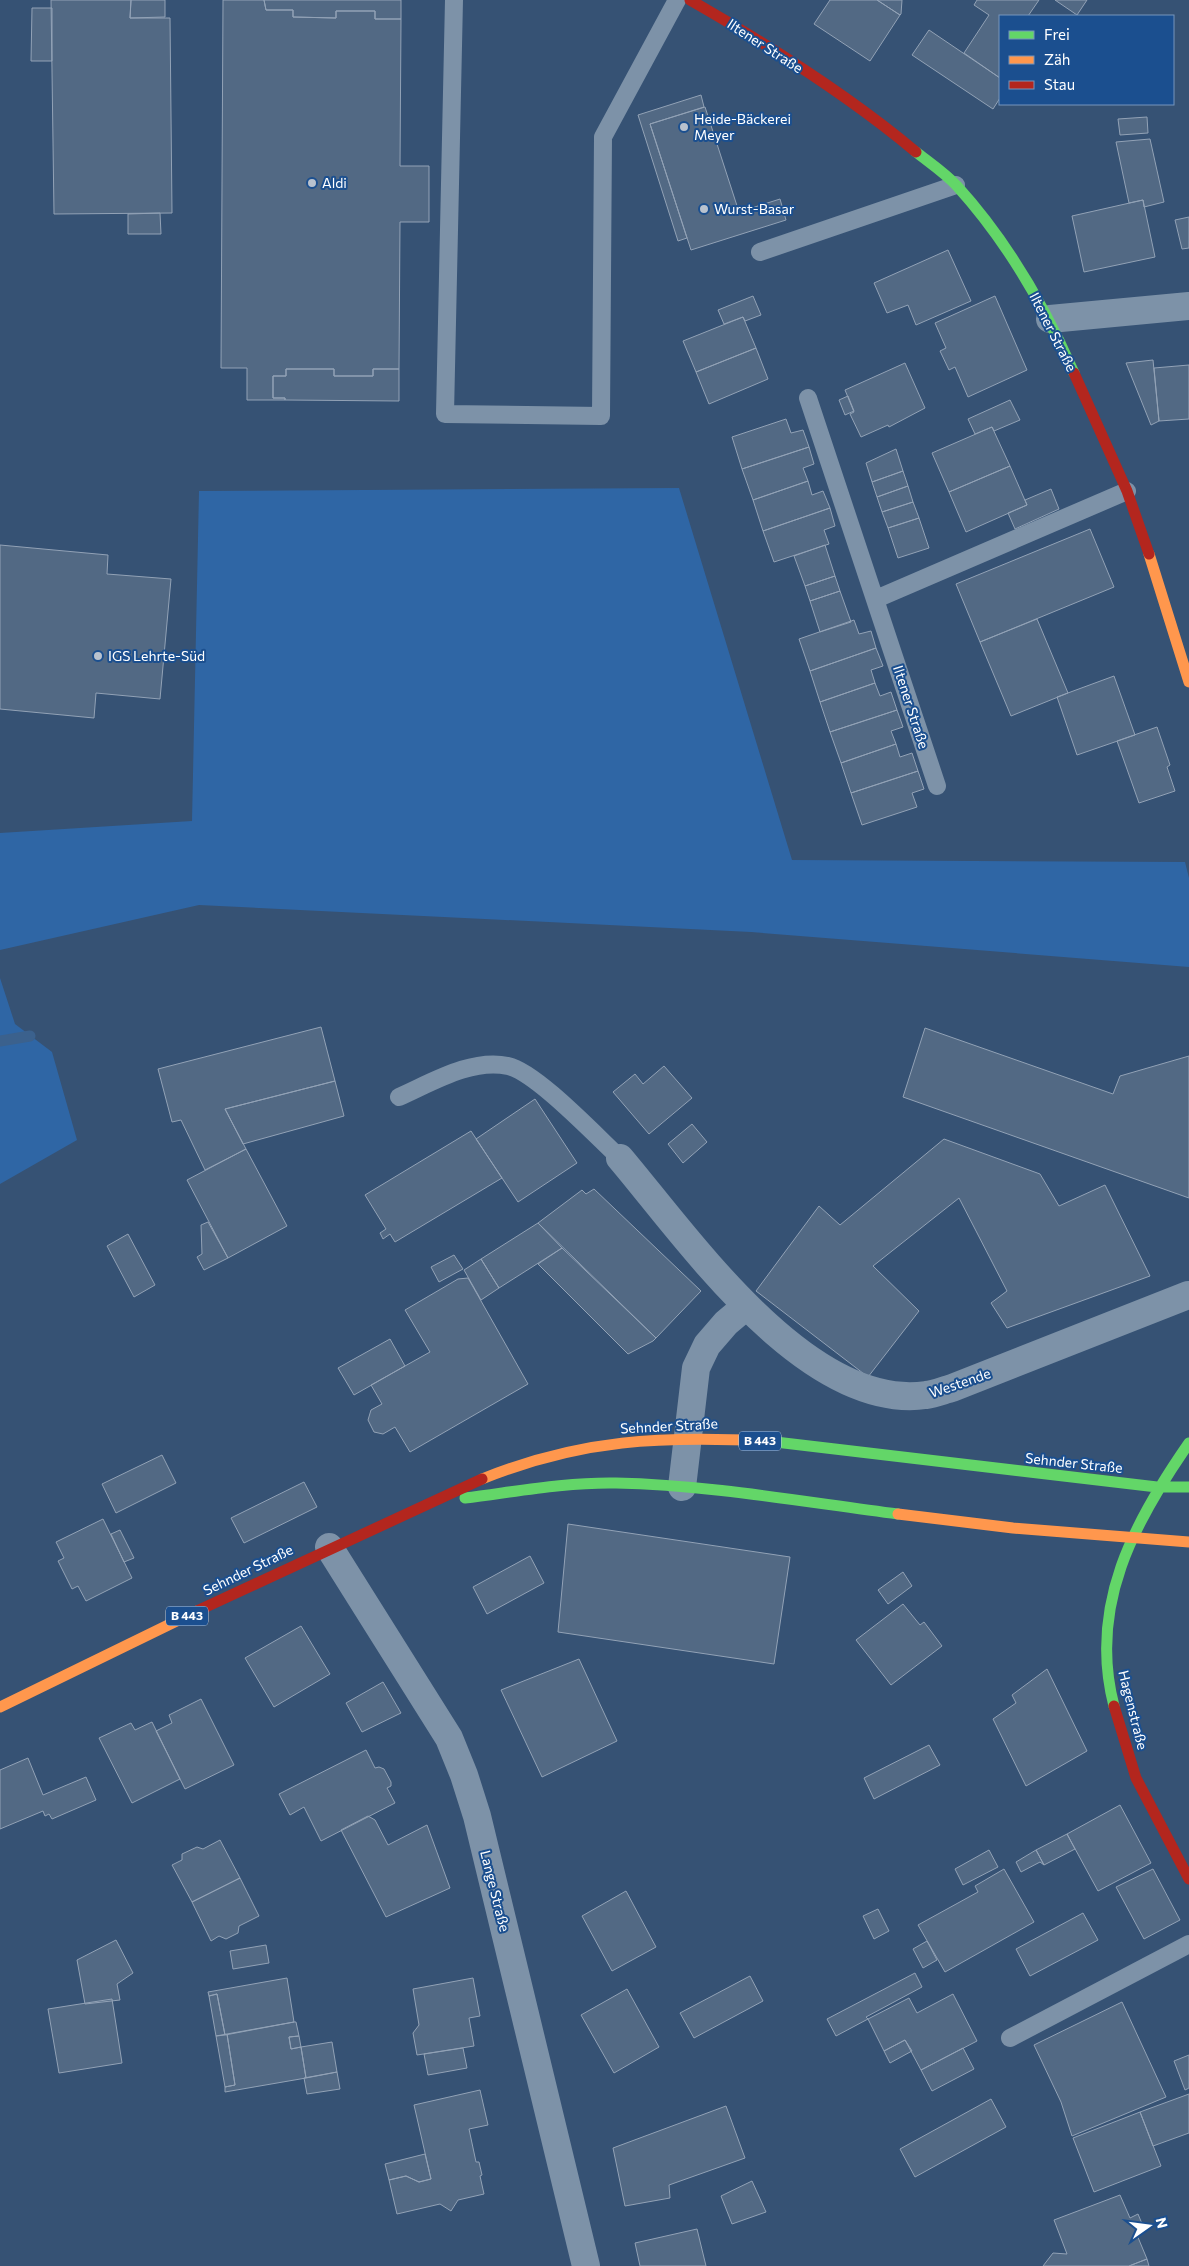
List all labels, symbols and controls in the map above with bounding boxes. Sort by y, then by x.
street label: Iltener Straße [724,15,806,76]
legend [999,15,1174,105]
text: Frei [1044,25,1070,43]
text: Zäh [1044,50,1070,68]
text: Stau [1044,75,1075,93]
place label: Heide-Bäckerei Meyer [694,110,791,143]
marker: Heide-Bäckerei Meyer [678,121,690,133]
place label: Aldi [322,174,347,191]
marker: Aldi [306,177,318,189]
place label: Wurst-Basar [714,200,795,217]
marker: Wurst-Basar [698,203,710,215]
street label: Iltener Straße [1026,289,1081,374]
place label: IGS Lehrte-Süd [108,647,205,664]
marker: IGS Lehrte-Süd [92,650,104,662]
street label: Iltener Straße [890,663,933,751]
street label: Westende [927,1364,993,1401]
street label: Sehnder Straße [620,1414,718,1437]
road number: B 443 [739,1432,781,1450]
street label: Sehnder Straße [1025,1449,1124,1476]
street label: Sehnder Straße [200,1540,295,1599]
road number: B 443 [166,1606,208,1625]
street label: Hagenstraße [1115,1668,1152,1751]
street label: Lange Straße [477,1848,514,1933]
north arrow [1124,2201,1174,2251]
text: N [1153,2216,1172,2230]

